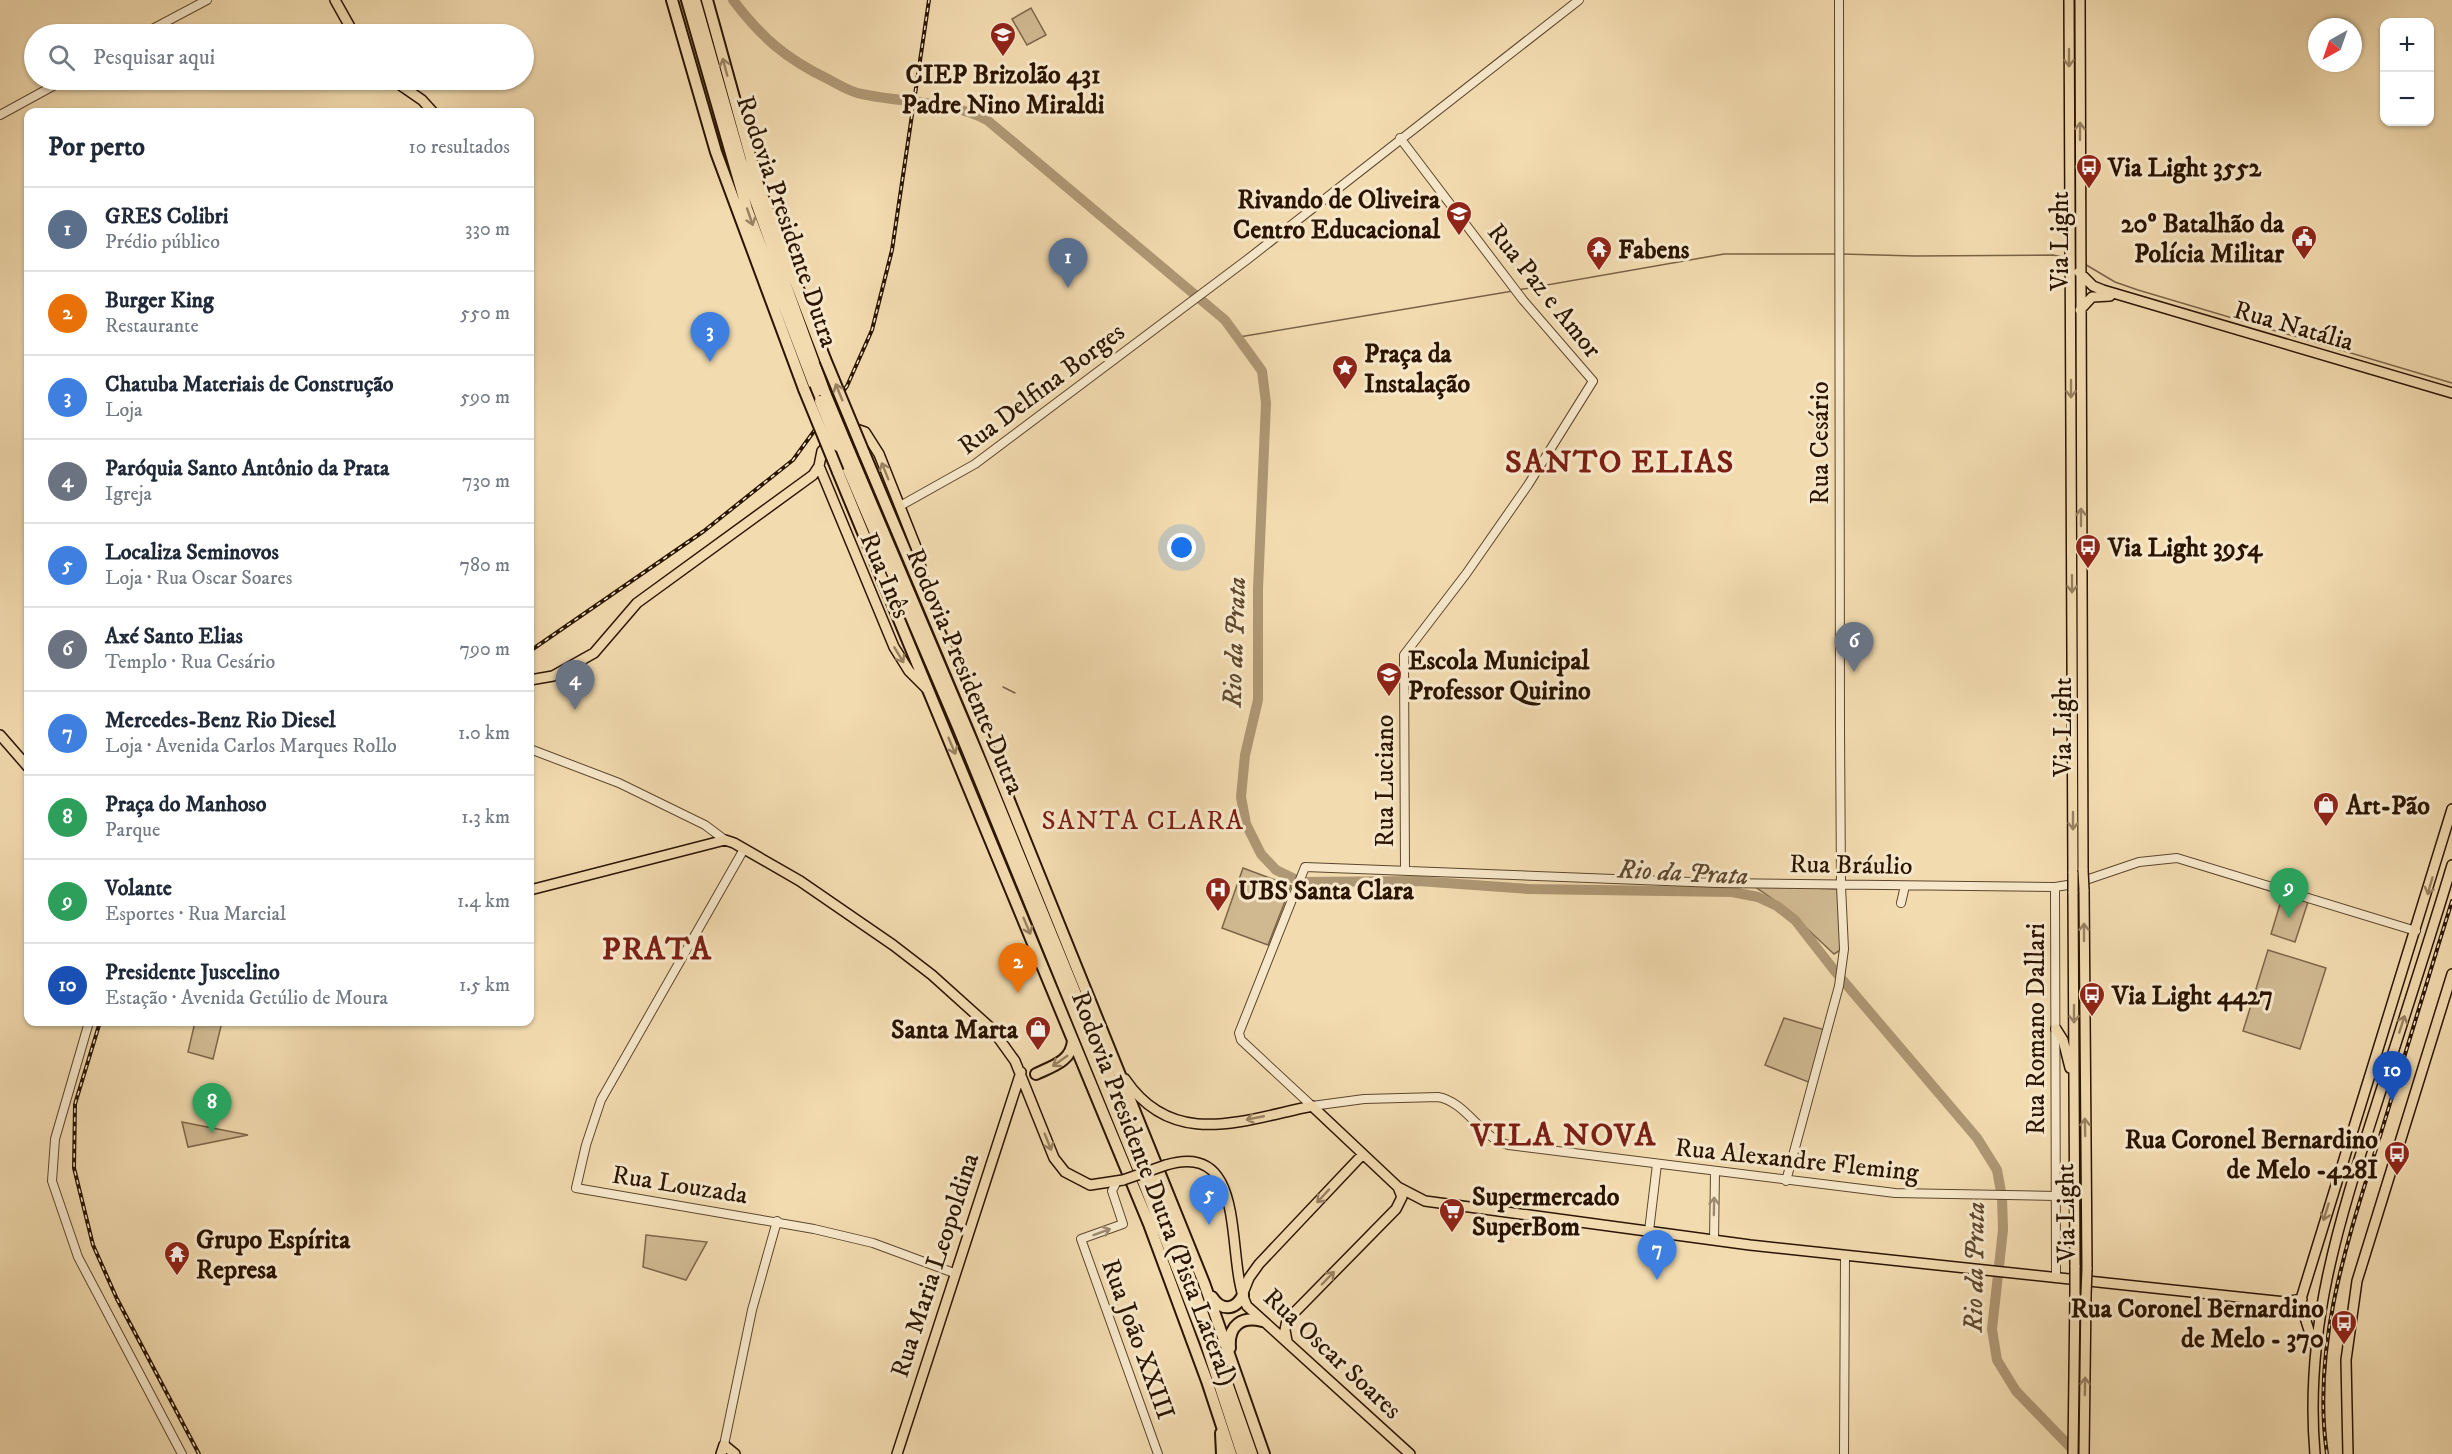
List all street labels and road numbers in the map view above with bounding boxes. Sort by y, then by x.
street label: Rodovia Presidente Dutra [728,91,845,352]
street label: Via Light [2044,191,2077,292]
street label: Rua Paz e Amor [1479,217,1608,365]
street label: Rua Natália [2230,294,2357,359]
street label: Rua Delfina Borges [952,316,1132,463]
street label: Rua Cesário [1804,381,1837,505]
street label: Rua Inês [852,528,917,624]
street label: Rodovia Presidente Dutra [898,544,1031,800]
street label: Via Light [2047,677,2080,778]
street label: Rua Luciano [1369,715,1402,847]
street label: Rua Bráulio [1789,848,1913,883]
street label: Rua Romano Dallari [2020,923,2053,1135]
street label: Rodovia Presidente Dutra (Pista Lateral) [1063,987,1244,1390]
street label: Rua Alexandre Fleming [1673,1131,1921,1190]
street label: Rua Maria Leopoldina [884,1149,987,1382]
street label: Rua Louzada [610,1158,750,1212]
street label: Via Light [2049,1163,2084,1264]
street label: Rua João XXIII [1093,1255,1182,1424]
street label: Rua Oscar Soares [1256,1281,1408,1427]

